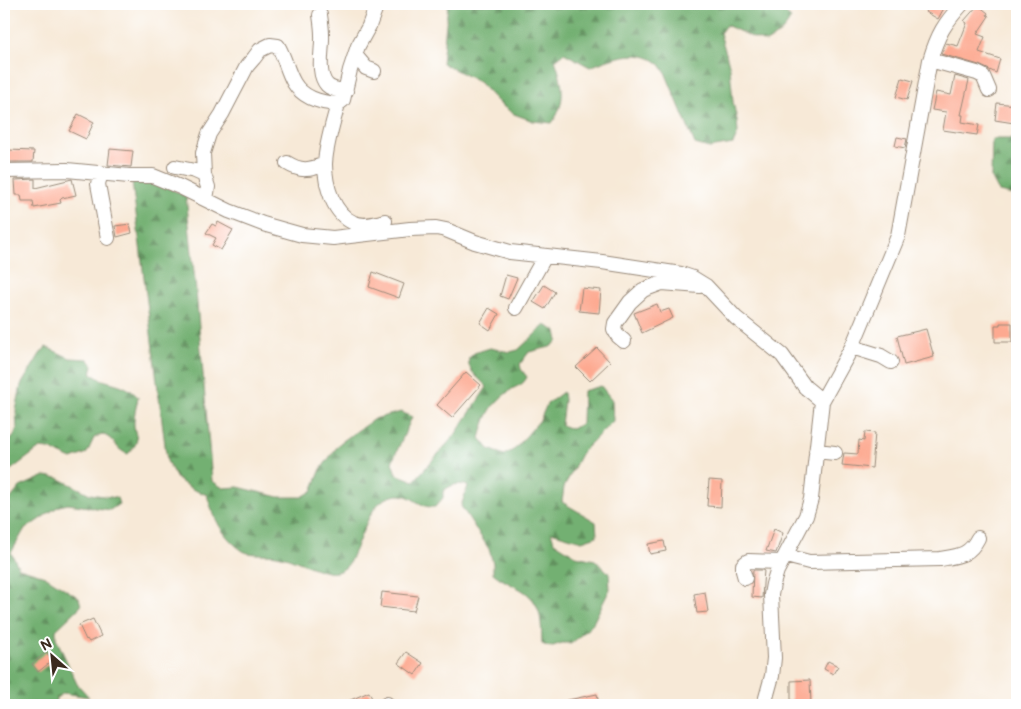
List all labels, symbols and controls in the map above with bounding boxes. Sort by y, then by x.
north arrow [28,632,78,682]
text: N [38,635,55,655]

